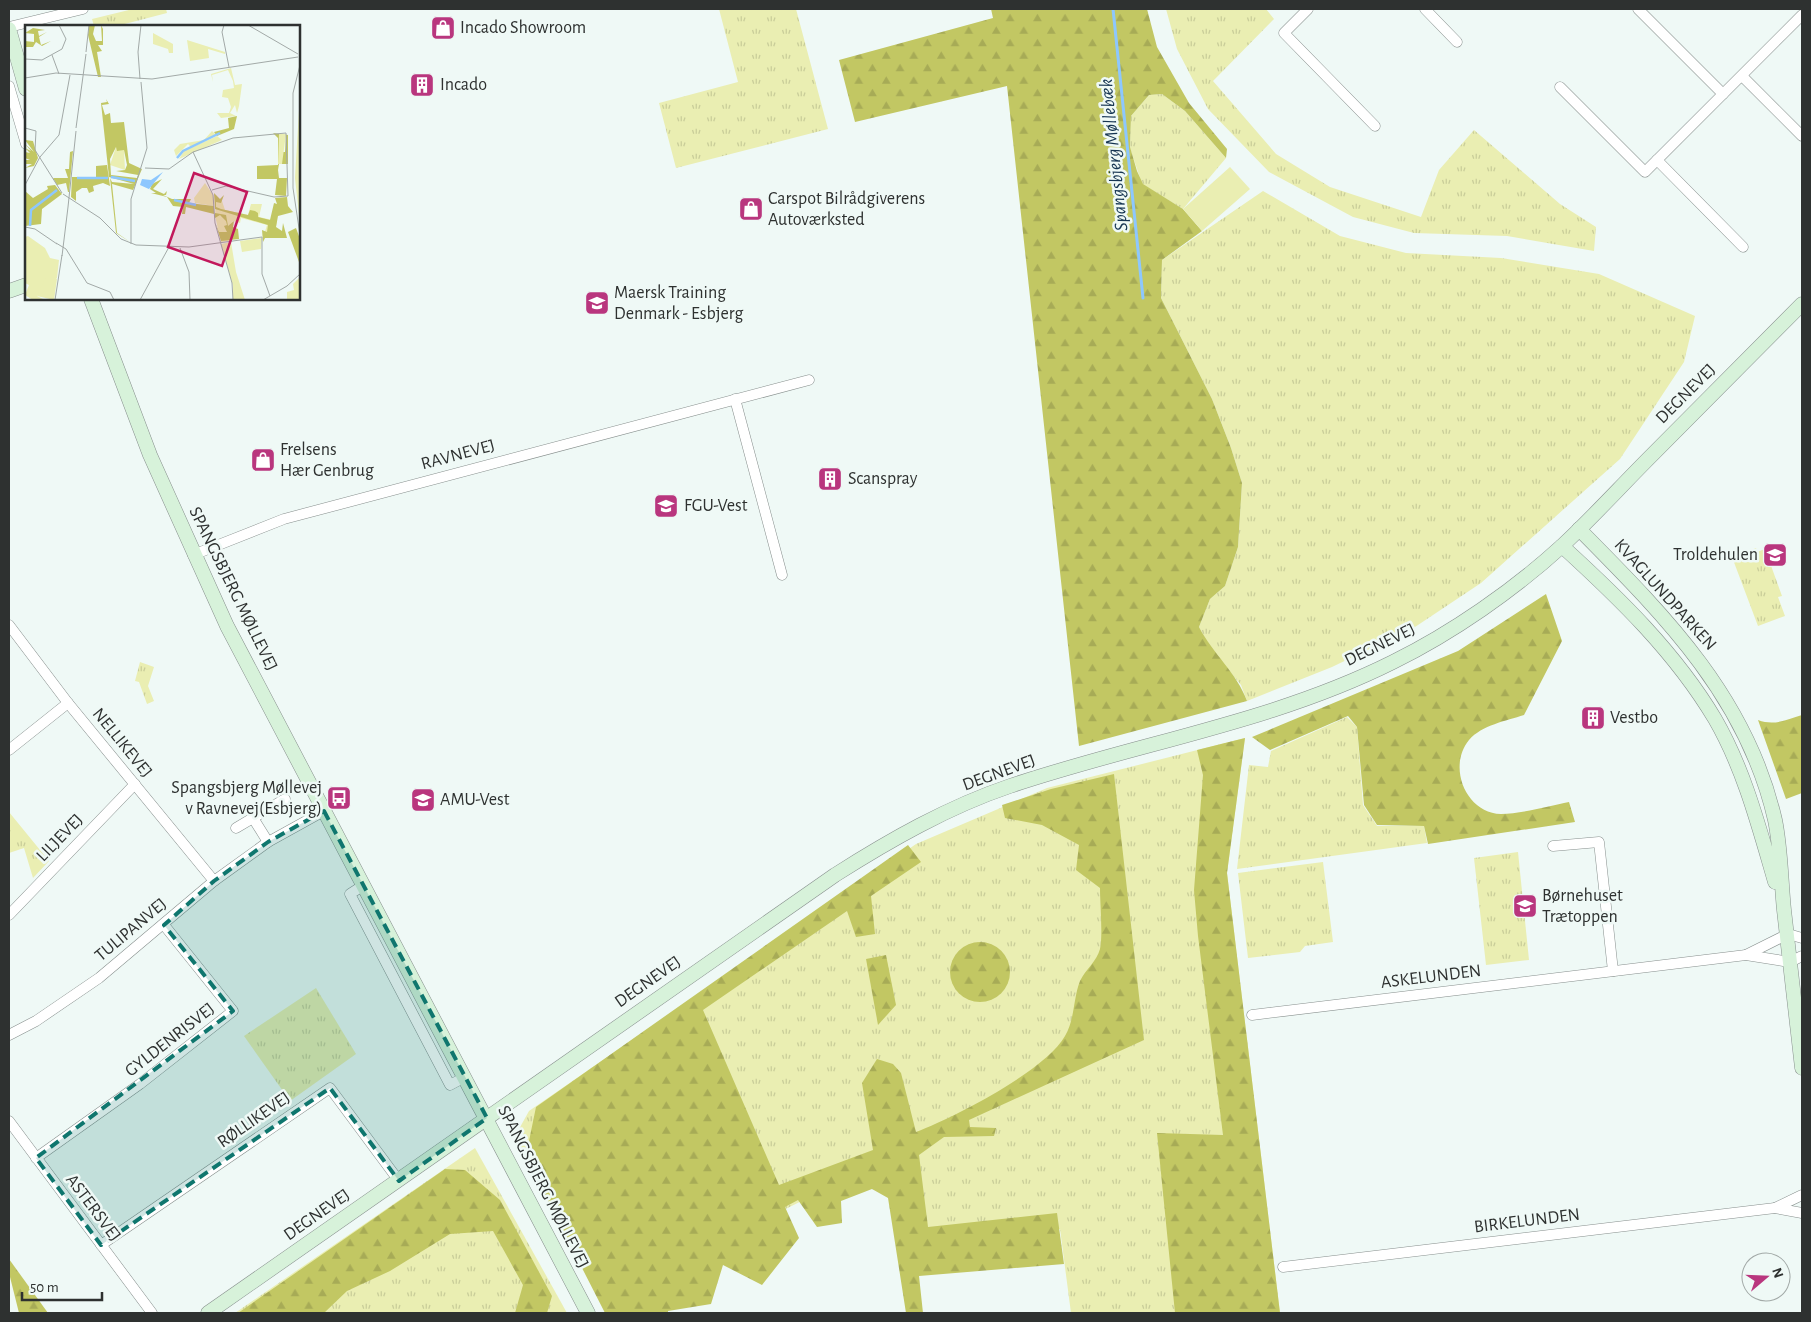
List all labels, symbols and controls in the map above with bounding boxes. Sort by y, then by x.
shop icon: Incado Showroom [430,15,456,41]
place label: Incado Showroom [460,19,586,37]
inset map [25,25,300,300]
building icon: Incado [409,72,435,98]
place label: Incado [440,76,487,94]
water label: Spangsbjerg Møllebæk [1097,78,1131,232]
place label: Carspot Bilrådgiverens Autoværksted [768,190,925,229]
shop icon: Carspot Bilrådgiverens Autoværksted [738,196,764,222]
place label: Maersk Training Denmark - Esbjerg [614,284,744,323]
school or university icon: Maersk Training Denmark - Esbjerg [584,290,610,316]
street label: DEGNEVEJ [1653,361,1719,427]
street label: RAVNEVEJ [419,437,497,473]
place label: Frelsens Hær Genbrug [280,441,374,480]
shop icon: Frelsens Hær Genbrug [250,447,276,473]
building icon: Scanspray [817,466,843,492]
place label: Scanspray [848,470,918,488]
school or university icon: FGU-Vest [653,493,679,519]
place label: FGU-Vest [684,497,748,515]
street label: SPANGSBJERG MØLLEVEJ [185,504,281,674]
street label: KVAGLUNDPARKEN [1610,536,1720,654]
school or university icon: Troldehulen [1762,542,1788,568]
place label: Troldehulen [1673,546,1758,564]
street label: DEGNEVEJ [1342,620,1418,670]
street label: NELLIKEVEJ [89,705,155,781]
building icon: Vestbo [1580,705,1606,731]
place label: Vestbo [1610,709,1658,727]
street label: DEGNEVEJ [960,752,1038,794]
place label: Spangsbjerg Møllevej v Ravnevej(Esbjerg) [171,779,322,818]
bus stop icon: Spangsbjerg Møllevej v Ravnevej(Esbjerg) [326,785,352,811]
school or university icon: AMU-Vest [410,787,436,813]
place label: AMU-Vest [440,791,510,809]
street label: LILJEVEJ [33,811,87,865]
place label: Børnehuset Trætoppen [1542,887,1623,926]
school or university icon: Børnehuset Trætoppen [1512,893,1538,919]
street label: TULIPANVEJ [92,895,170,965]
street label: DEGNEVEJ [612,953,684,1011]
street label: ASKELUNDEN [1380,962,1482,992]
street label: GYLDENRISVEJ [122,1000,218,1080]
street label: RØLLIKEVEJ [214,1089,294,1151]
street label: SPANGSBJERG MØLLEVEJ [494,1103,592,1271]
street label: ASTERSVEJ [62,1171,124,1245]
street label: DEGNEVEJ [281,1186,353,1244]
street label: BIRKELUNDEN [1473,1206,1581,1236]
north arrow [1741,1252,1791,1302]
text: N [1769,1266,1786,1280]
scale bar [22,1270,102,1302]
text: 50 m [30,1280,59,1295]

